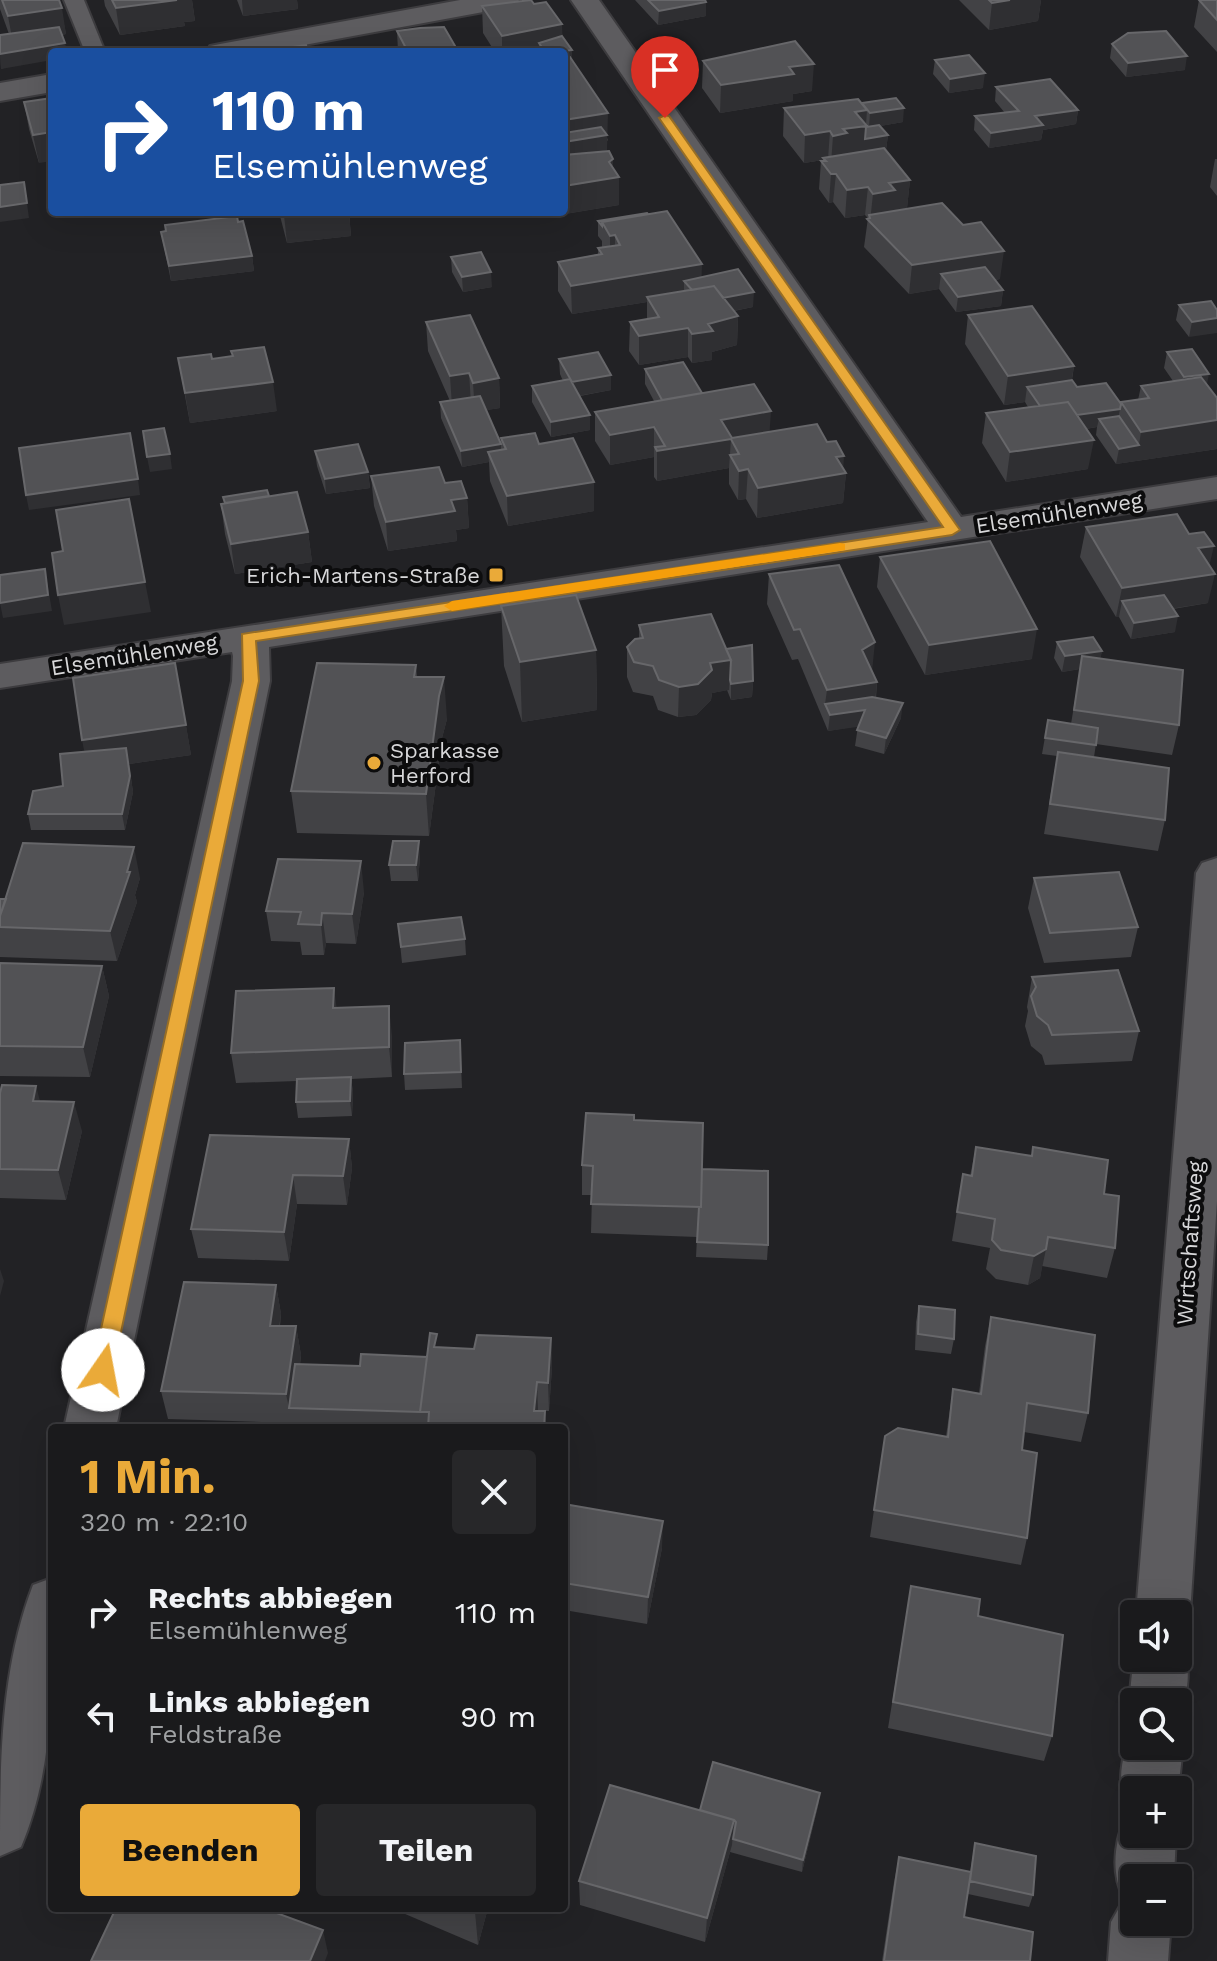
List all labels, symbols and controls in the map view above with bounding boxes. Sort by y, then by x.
pin [631,36,699,118]
icon: arrive [643,48,687,92]
text: 110 m [212,78,365,144]
icon: right [80,80,184,184]
text: Elsemühlenweg [212,145,488,187]
street label: Elsemühlenweg [974,487,1144,539]
place label: Erich-Martens-Straße [246,563,480,588]
marker: Erich-Martens-Straße [487,566,505,584]
street label: Elsemühlenweg [49,629,219,681]
place label: Sparkasse Herford [390,738,500,788]
marker: Sparkasse Herford [365,754,383,772]
street label: Wirtschaftsweg [1172,1160,1208,1326]
position arrow [61,1328,145,1412]
text: 1 Min. [80,1448,216,1505]
button: close [452,1450,536,1534]
text: 320 m · 22:10 [80,1507,248,1537]
text: Rechts abbiegen [148,1580,393,1615]
icon: right [80,1590,124,1634]
text: 110 m [455,1595,536,1630]
map controls [1120,1600,1192,1936]
button: sound [1120,1600,1192,1672]
text: Elsemühlenweg [148,1615,347,1645]
text: Links abbiegen [148,1684,370,1719]
button: search [1120,1688,1192,1760]
icon: left [80,1694,124,1738]
text: 90 m [460,1699,536,1734]
text: Feldstraße [148,1719,282,1749]
button: + [1120,1776,1192,1848]
button: Beenden [80,1804,300,1896]
button: Teilen [316,1804,536,1896]
button: − [1120,1864,1192,1936]

